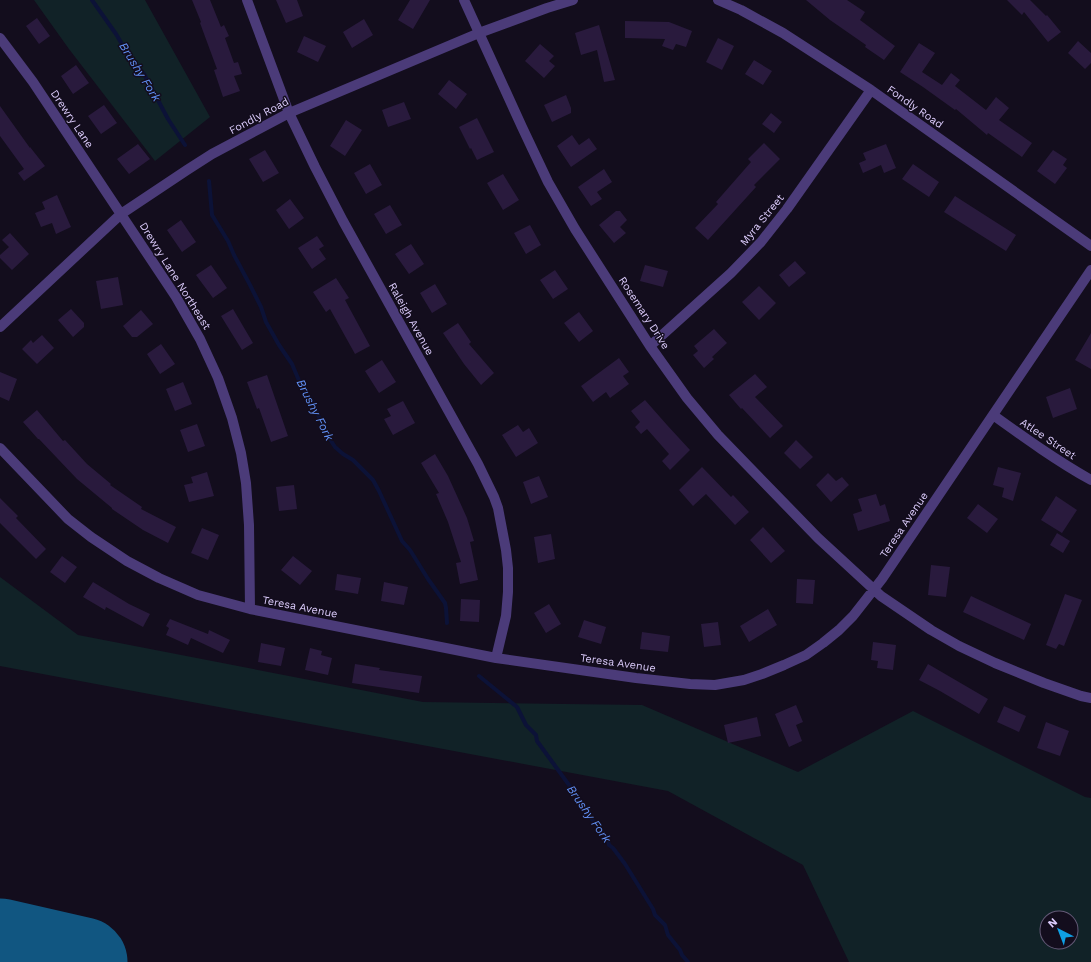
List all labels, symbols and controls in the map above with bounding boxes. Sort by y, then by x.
water label: Brushy Fork [116,40,164,105]
street label: Fondly Road [884,83,946,131]
street label: Drewry Lane [48,88,96,150]
street label: Fondly Road [227,95,291,137]
street label: Myra Street [737,191,787,248]
street label: Drewry Lane Northeast [137,220,214,332]
street label: Rosemary Drive [616,274,672,352]
street label: Raleigh Avenue [386,280,436,358]
water label: Brushy Fork [293,377,337,444]
street label: Atlee Street [1018,416,1079,463]
street label: Teresa Avenue [877,490,931,560]
street label: Teresa Avenue [261,593,339,621]
street label: Teresa Avenue [579,651,657,675]
water label: Brushy Fork [564,782,614,846]
north arrow [1039,910,1079,950]
text: N [1045,915,1060,930]

